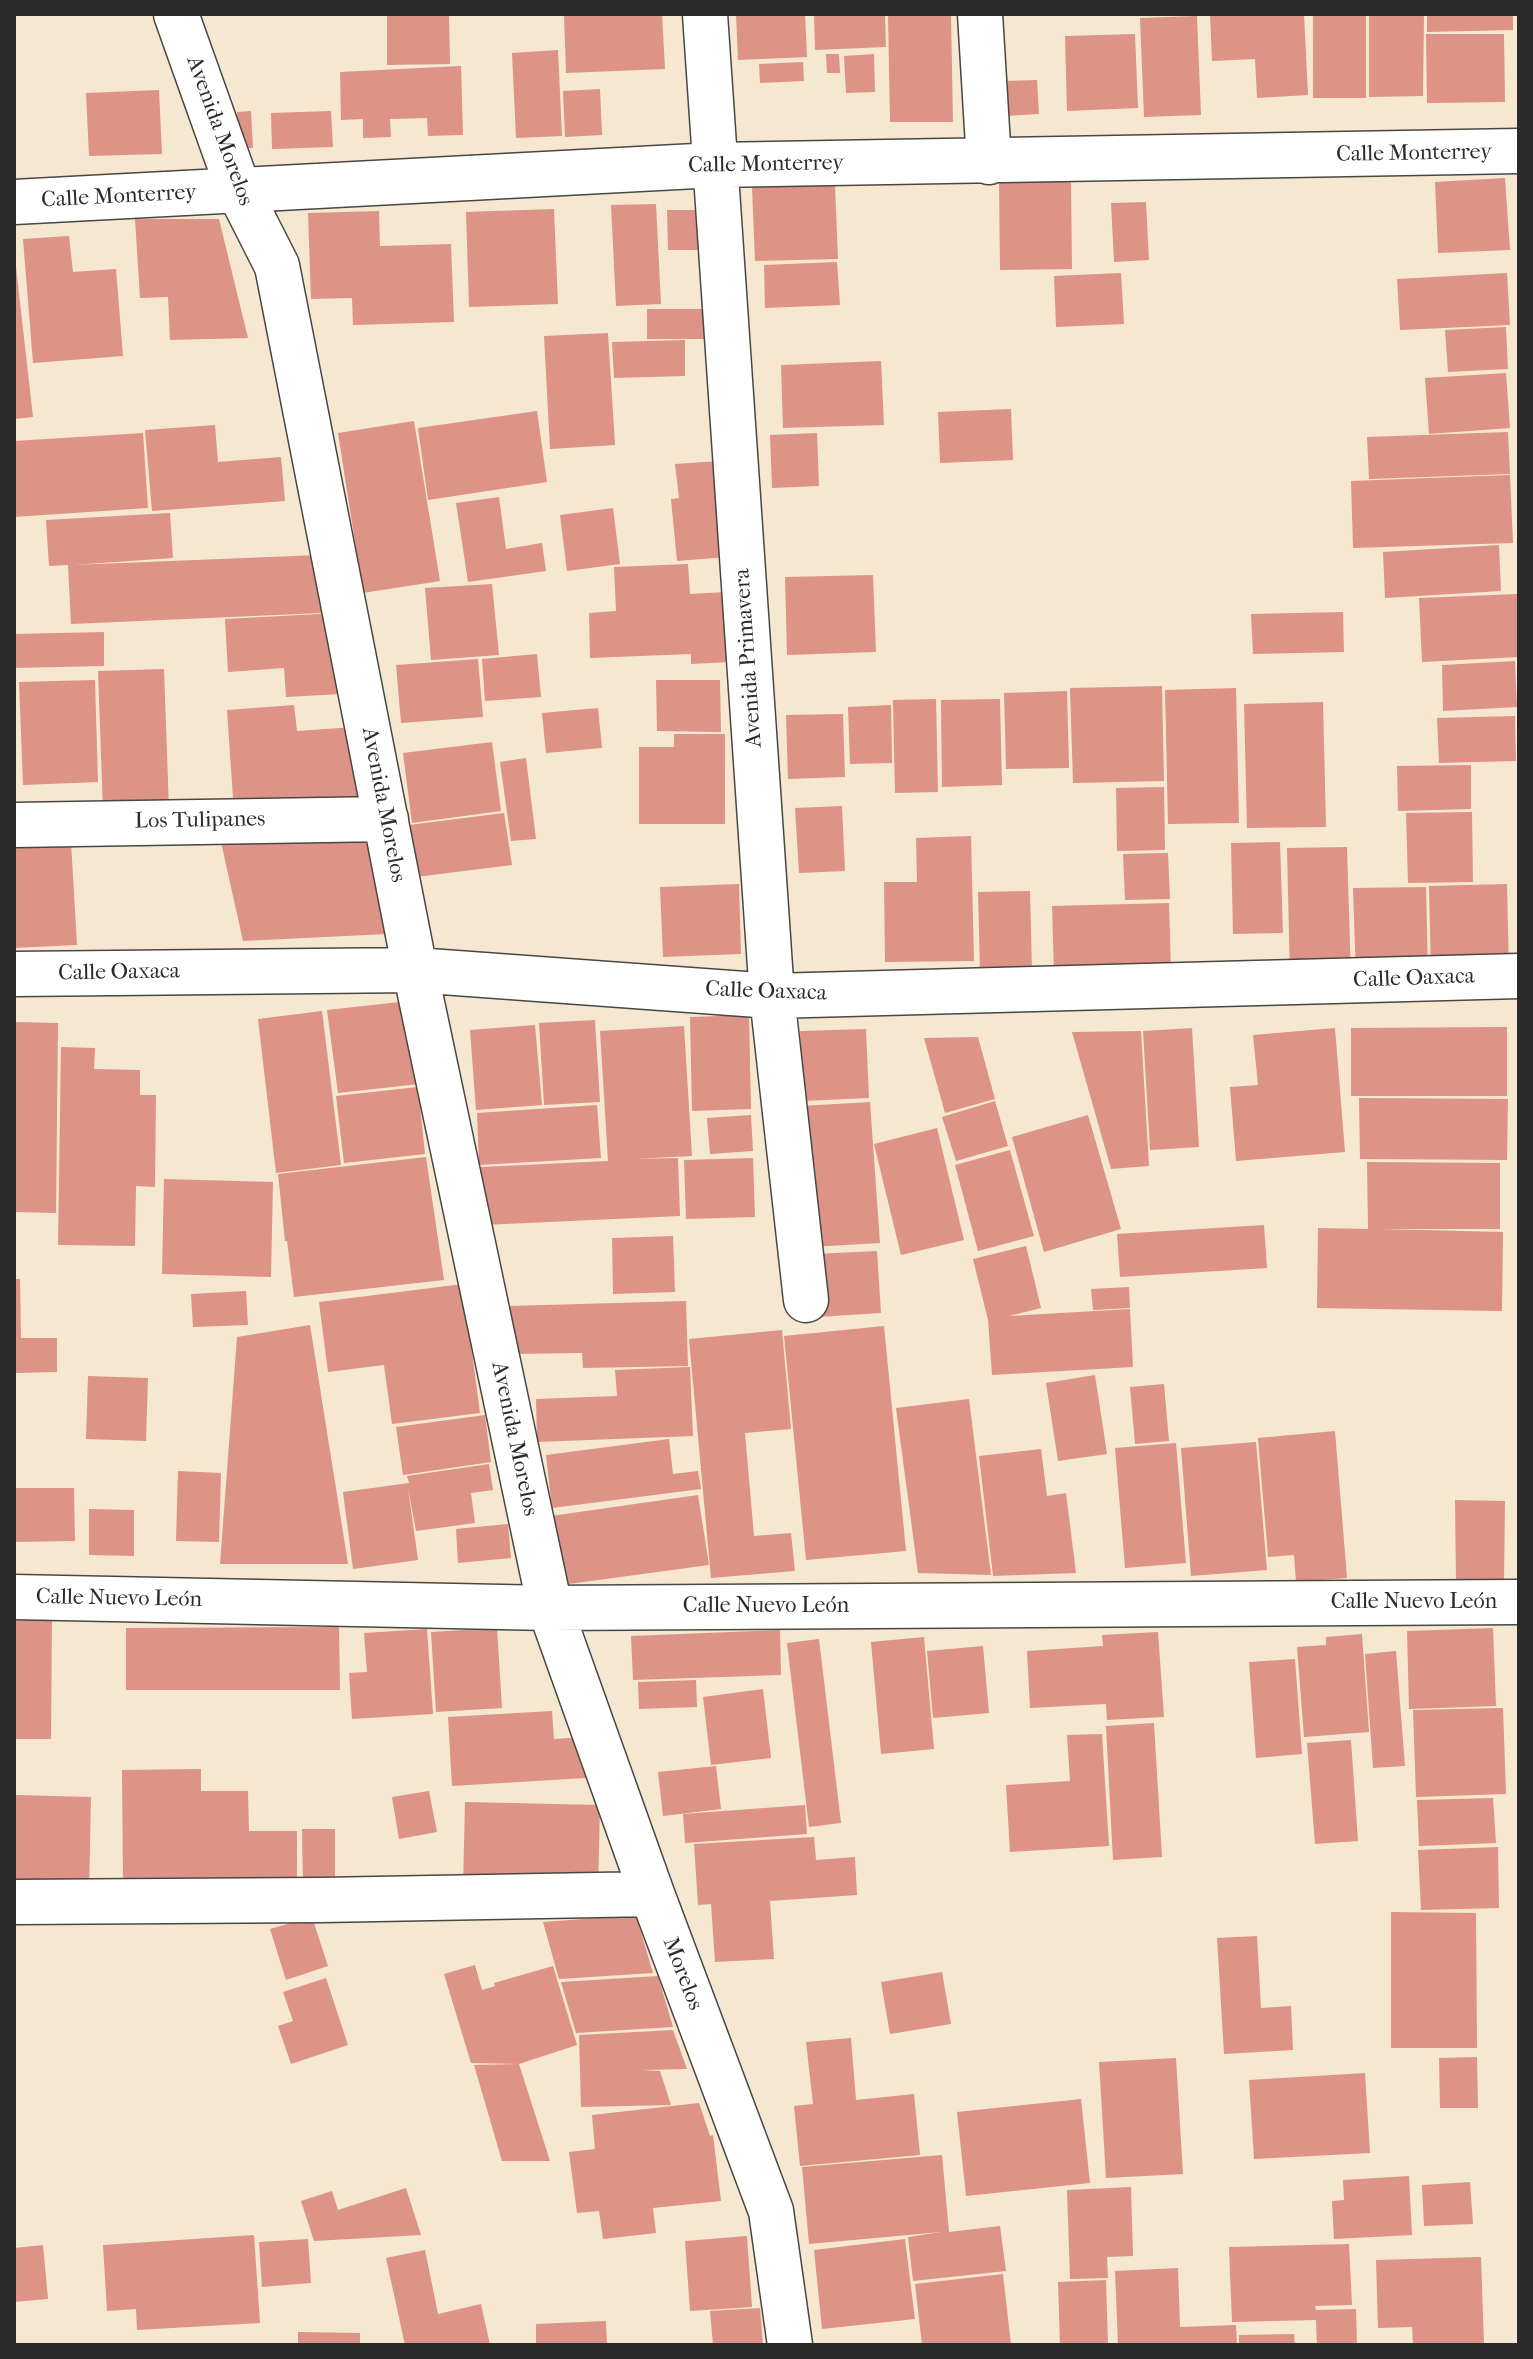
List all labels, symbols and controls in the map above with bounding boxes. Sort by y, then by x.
street label: Avenida Morelos [180,53,258,209]
street label: Calle Monterrey [1336,139,1492,169]
street label: Calle Monterrey [688,150,844,180]
street label: Calle Monterrey [41,180,197,214]
street label: Avenida Primavera [730,568,768,748]
street label: Avenida Morelos [355,725,411,885]
street label: Los Tulipanes [135,807,265,835]
street label: Calle Oaxaca [58,959,180,987]
street label: Calle Oaxaca [1353,964,1475,994]
street label: Calle Oaxaca [705,977,827,1007]
street label: Avenida Morelos [485,1359,543,1519]
street label: Calle Nuevo León [36,1584,202,1614]
street label: Calle Nuevo León [1331,1590,1497,1616]
street label: Calle Nuevo León [683,1594,849,1620]
street label: Morelos [656,1934,708,2014]

